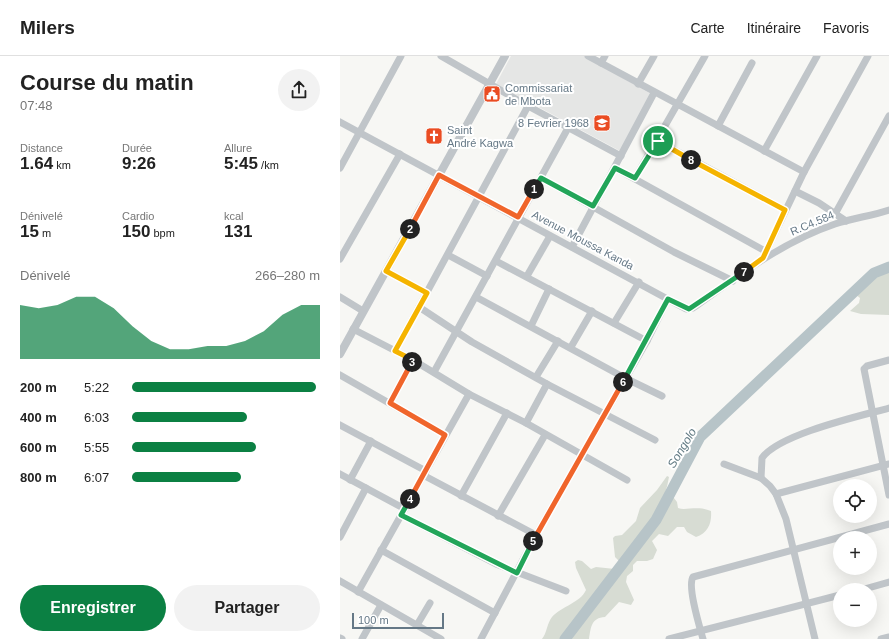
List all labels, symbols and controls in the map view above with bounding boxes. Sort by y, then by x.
text: Milers [20,17,75,38]
text: Carte [690,20,725,36]
text: Itinéraire [747,20,801,36]
text: Favoris [823,20,869,36]
button: share [278,69,320,111]
text: Course du matin [20,70,194,95]
place label: Commissariat de Mbota [505,82,572,107]
public building icon: Commissariat de Mbota [482,84,502,104]
text: 07:48 [20,98,53,113]
school or university icon: 8 Fevrier 1968 [592,113,612,133]
place label: 8 Fevrier 1968 [518,117,589,129]
place label: Saint André Kagwa [447,124,514,149]
pin [641,124,675,158]
church icon: Saint André Kagwa [424,126,444,146]
icon: arrive [647,130,669,152]
text: Distance [20,142,63,154]
text: Durée [122,142,152,154]
text: Allure [224,142,252,154]
pin: 8 [681,150,701,170]
text: 1.64 [20,154,53,173]
text: 9:26 [122,154,156,173]
text: 5:45 [224,154,258,173]
text: 8 [688,154,694,166]
text: km [53,159,71,171]
text: /km [258,159,279,171]
pin: 1 [524,179,544,199]
text: 1 [531,183,537,195]
street label: Avenue Moussa Kanda [530,208,637,272]
street label: R.C4.584 [788,208,836,238]
text: Dénivelé [20,210,63,222]
text: Cardio [122,210,154,222]
text: kcal [224,210,244,222]
pin: 2 [400,219,420,239]
text: 15 [20,222,39,241]
text: 150 [122,222,150,241]
text: 131 [224,222,252,241]
text: 2 [407,223,413,235]
text: m [39,227,51,239]
text: bpm [150,227,175,239]
pin: 7 [734,262,754,282]
text: 7 [741,266,747,278]
text: Dénivelé [20,268,71,283]
text: 266–280 m [255,268,320,283]
pin: 3 [402,352,422,372]
text: 3 [409,356,415,368]
pin: 6 [613,372,633,392]
text: 6 [620,376,626,388]
text: 200 m [20,380,57,395]
text: 5:22 [84,380,109,395]
text: 400 m [20,410,57,425]
text: 6:03 [84,410,109,425]
water label: Songolo [665,425,700,470]
text: 600 m [20,440,57,455]
text: 5:55 [84,440,109,455]
text: 800 m [20,470,57,485]
text: 6:07 [84,470,109,485]
map controls [833,479,877,627]
button: locate [833,479,877,523]
pin: 4 [400,489,420,509]
text: 4 [407,493,413,505]
pin: 5 [523,531,543,551]
button: + [833,531,877,575]
text: 5 [530,535,536,547]
button: − [833,583,877,627]
button: Enregistrer [20,585,166,631]
button: Partager [174,585,320,631]
scale bar [352,611,444,630]
text: 100 m [358,614,389,626]

